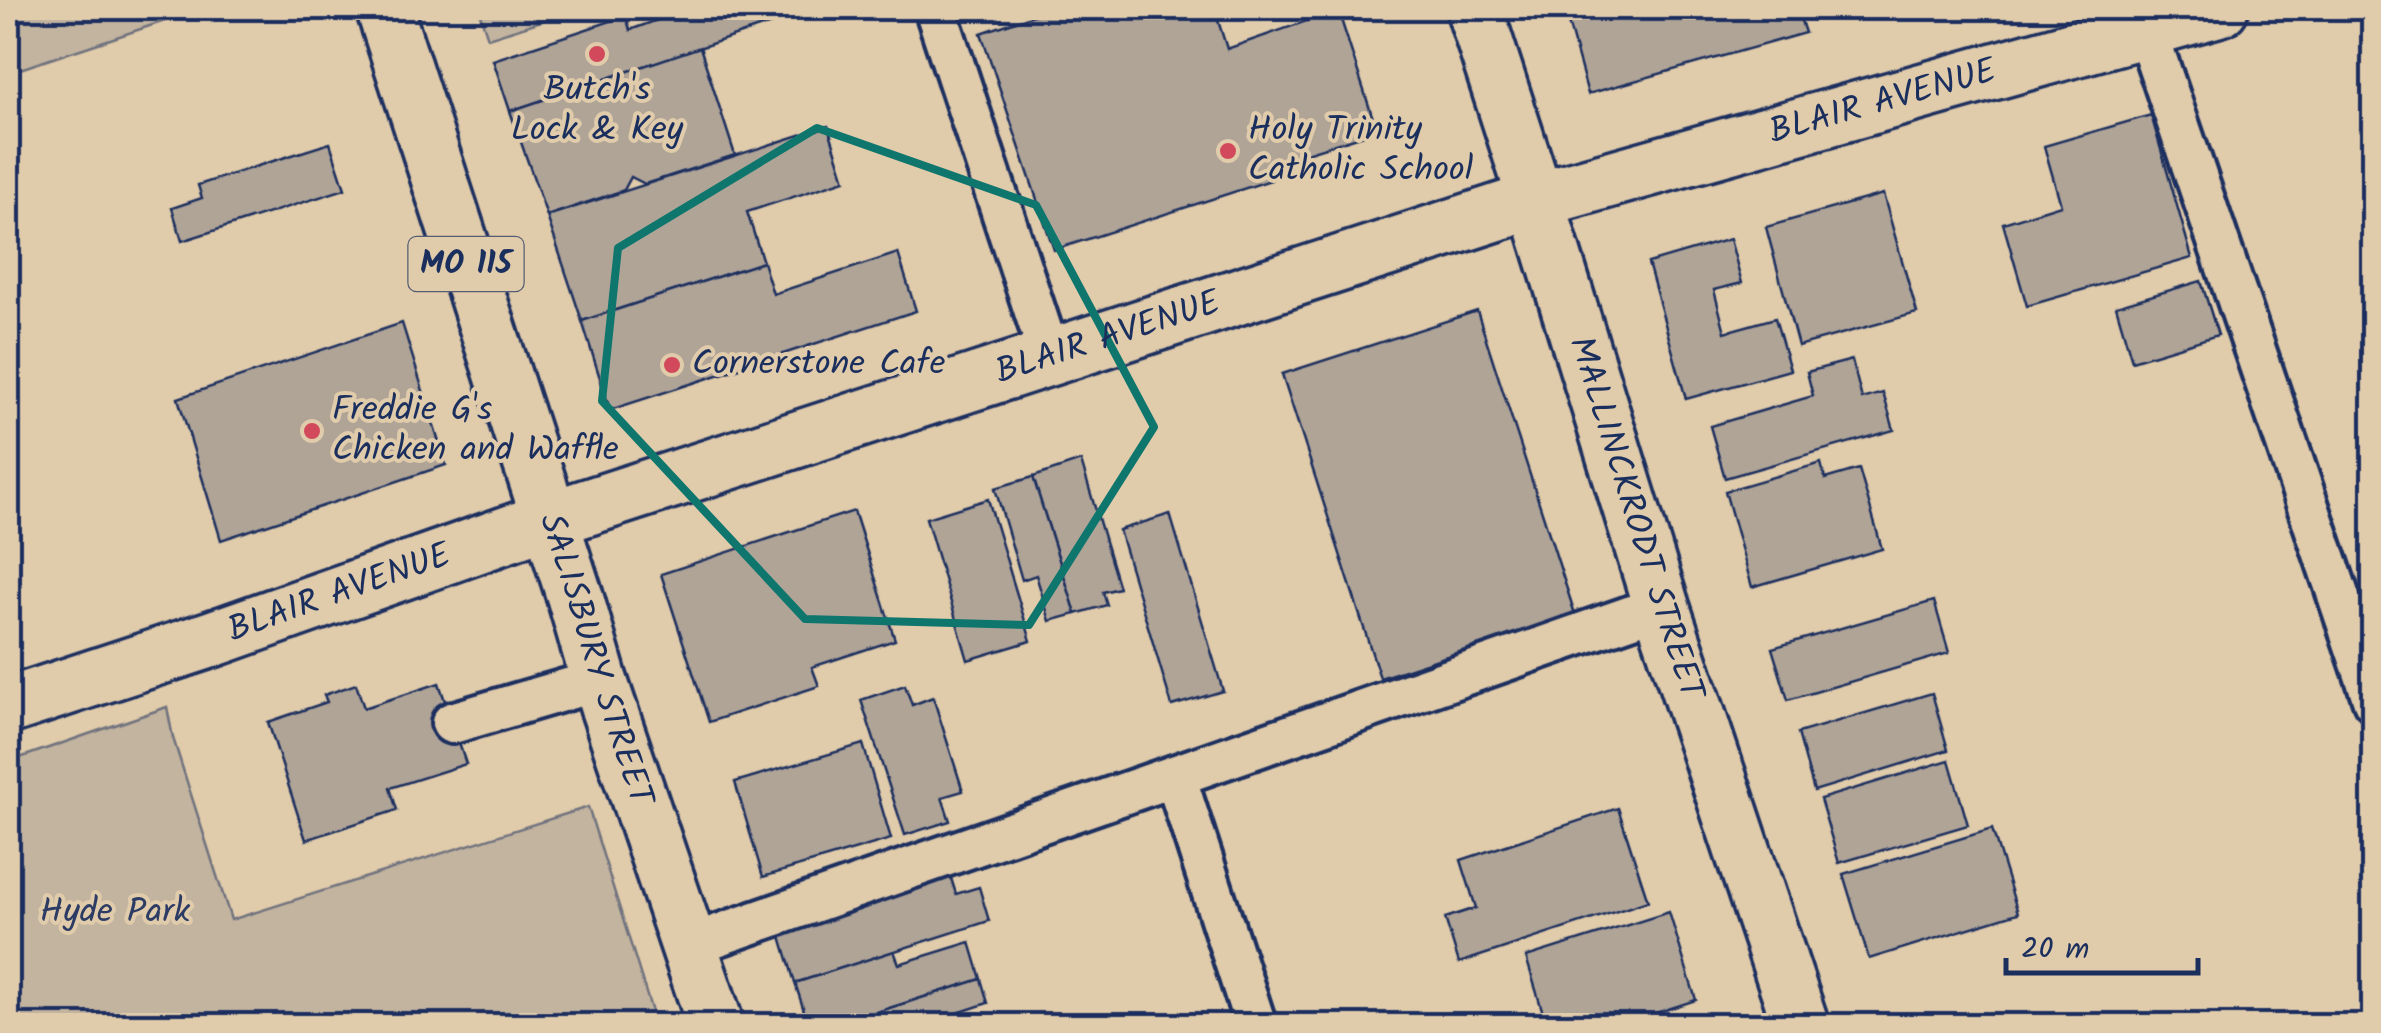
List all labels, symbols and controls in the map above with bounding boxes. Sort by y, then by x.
marker: Butch's Lock & Key [586,43,608,65]
street label: BLAIR AVENUE [1763,44,2004,161]
place label: Butch's Lock & Key [511,63,684,159]
place label: Holy Trinity Catholic School [1248,103,1473,199]
marker: Holy Trinity Catholic School [1217,140,1239,162]
road number: MO 115 [408,237,524,291]
street label: BLAIR AVENUE [988,275,1229,401]
street label: MALLINCKRODT STREET [1552,330,1719,710]
place label: Cornerstone Cafe [692,337,946,393]
marker: Cornerstone Cafe [661,354,683,376]
place label: Freddie G's Chicken and Waffle [332,383,619,479]
marker: Freddie G's Chicken and Waffle [301,420,323,442]
street label: SALISBURY STREET [522,506,669,816]
street label: BLAIR AVENUE [220,528,460,659]
park label: Hyde Park [40,885,191,941]
scale bar [2006,913,2198,975]
text: 20 m [2021,926,2089,974]

